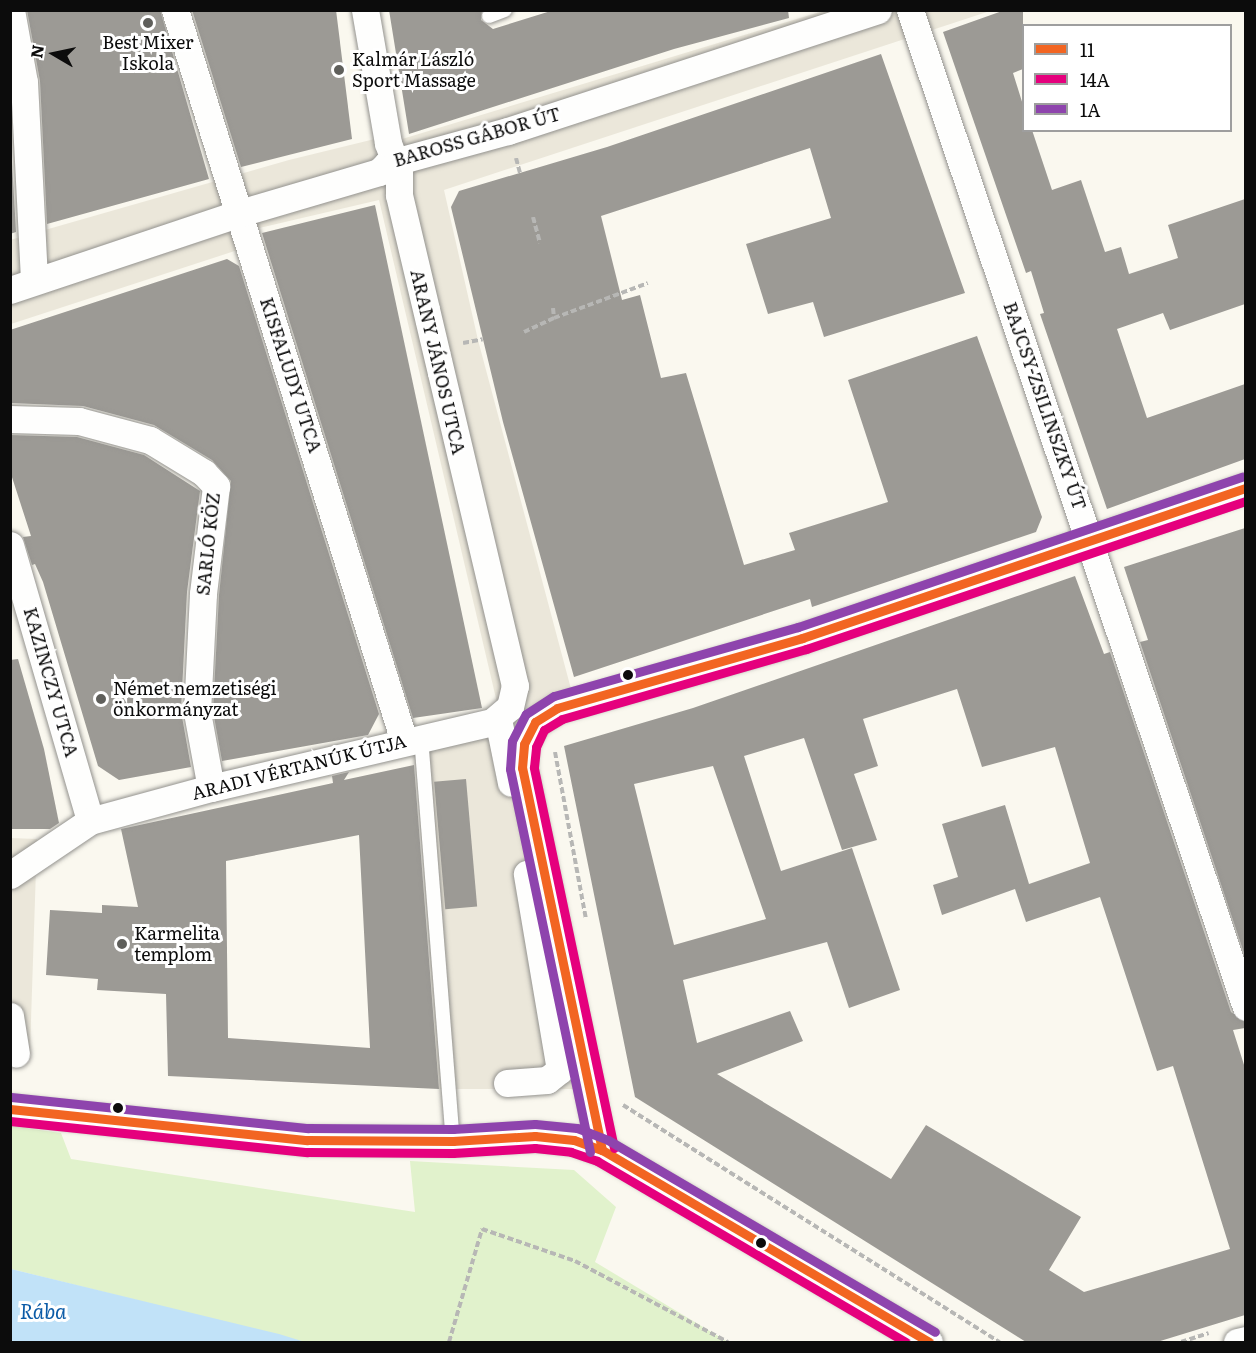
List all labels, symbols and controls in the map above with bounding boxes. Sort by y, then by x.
marker: Best Mixer Iskola [141,16,155,30]
north arrow [24,24,84,84]
legend [1022,24,1232,132]
place label: Best Mixer Iskola [102,32,194,74]
text: 11 [1080,36,1095,63]
text: N [23,43,49,60]
place label: Kalmár László Sport Massage [352,49,476,92]
marker: Kalmár László Sport Massage [330,61,348,79]
text: 14A [1080,66,1110,93]
text: 1A [1080,96,1101,123]
street label: BAROSS GÁBOR ÚT [391,103,563,171]
street label: ARANY JÁNOS UTCA [406,267,470,457]
street label: KISFALUDY UTCA [256,295,326,455]
street label: BAJCSY-ZSILINSZKY ÚT [999,299,1091,513]
street label: SARLÓ KÖZ [192,492,224,596]
street label: KAZINCZY UTCA [19,605,83,759]
unlabelled marker [622,669,634,681]
place label: Német nemzetiségi önkormányzat [113,678,277,720]
marker: Német nemzetiségi önkormányzat [94,692,108,706]
street label: ARADI VÉRTANÚK ÚTJA [190,730,408,804]
place label: Karmelita templom [134,923,220,966]
marker: Karmelita templom [115,937,129,951]
unlabelled marker [112,1102,124,1114]
unlabelled marker [755,1237,767,1249]
water label: Rába [20,1298,66,1322]

